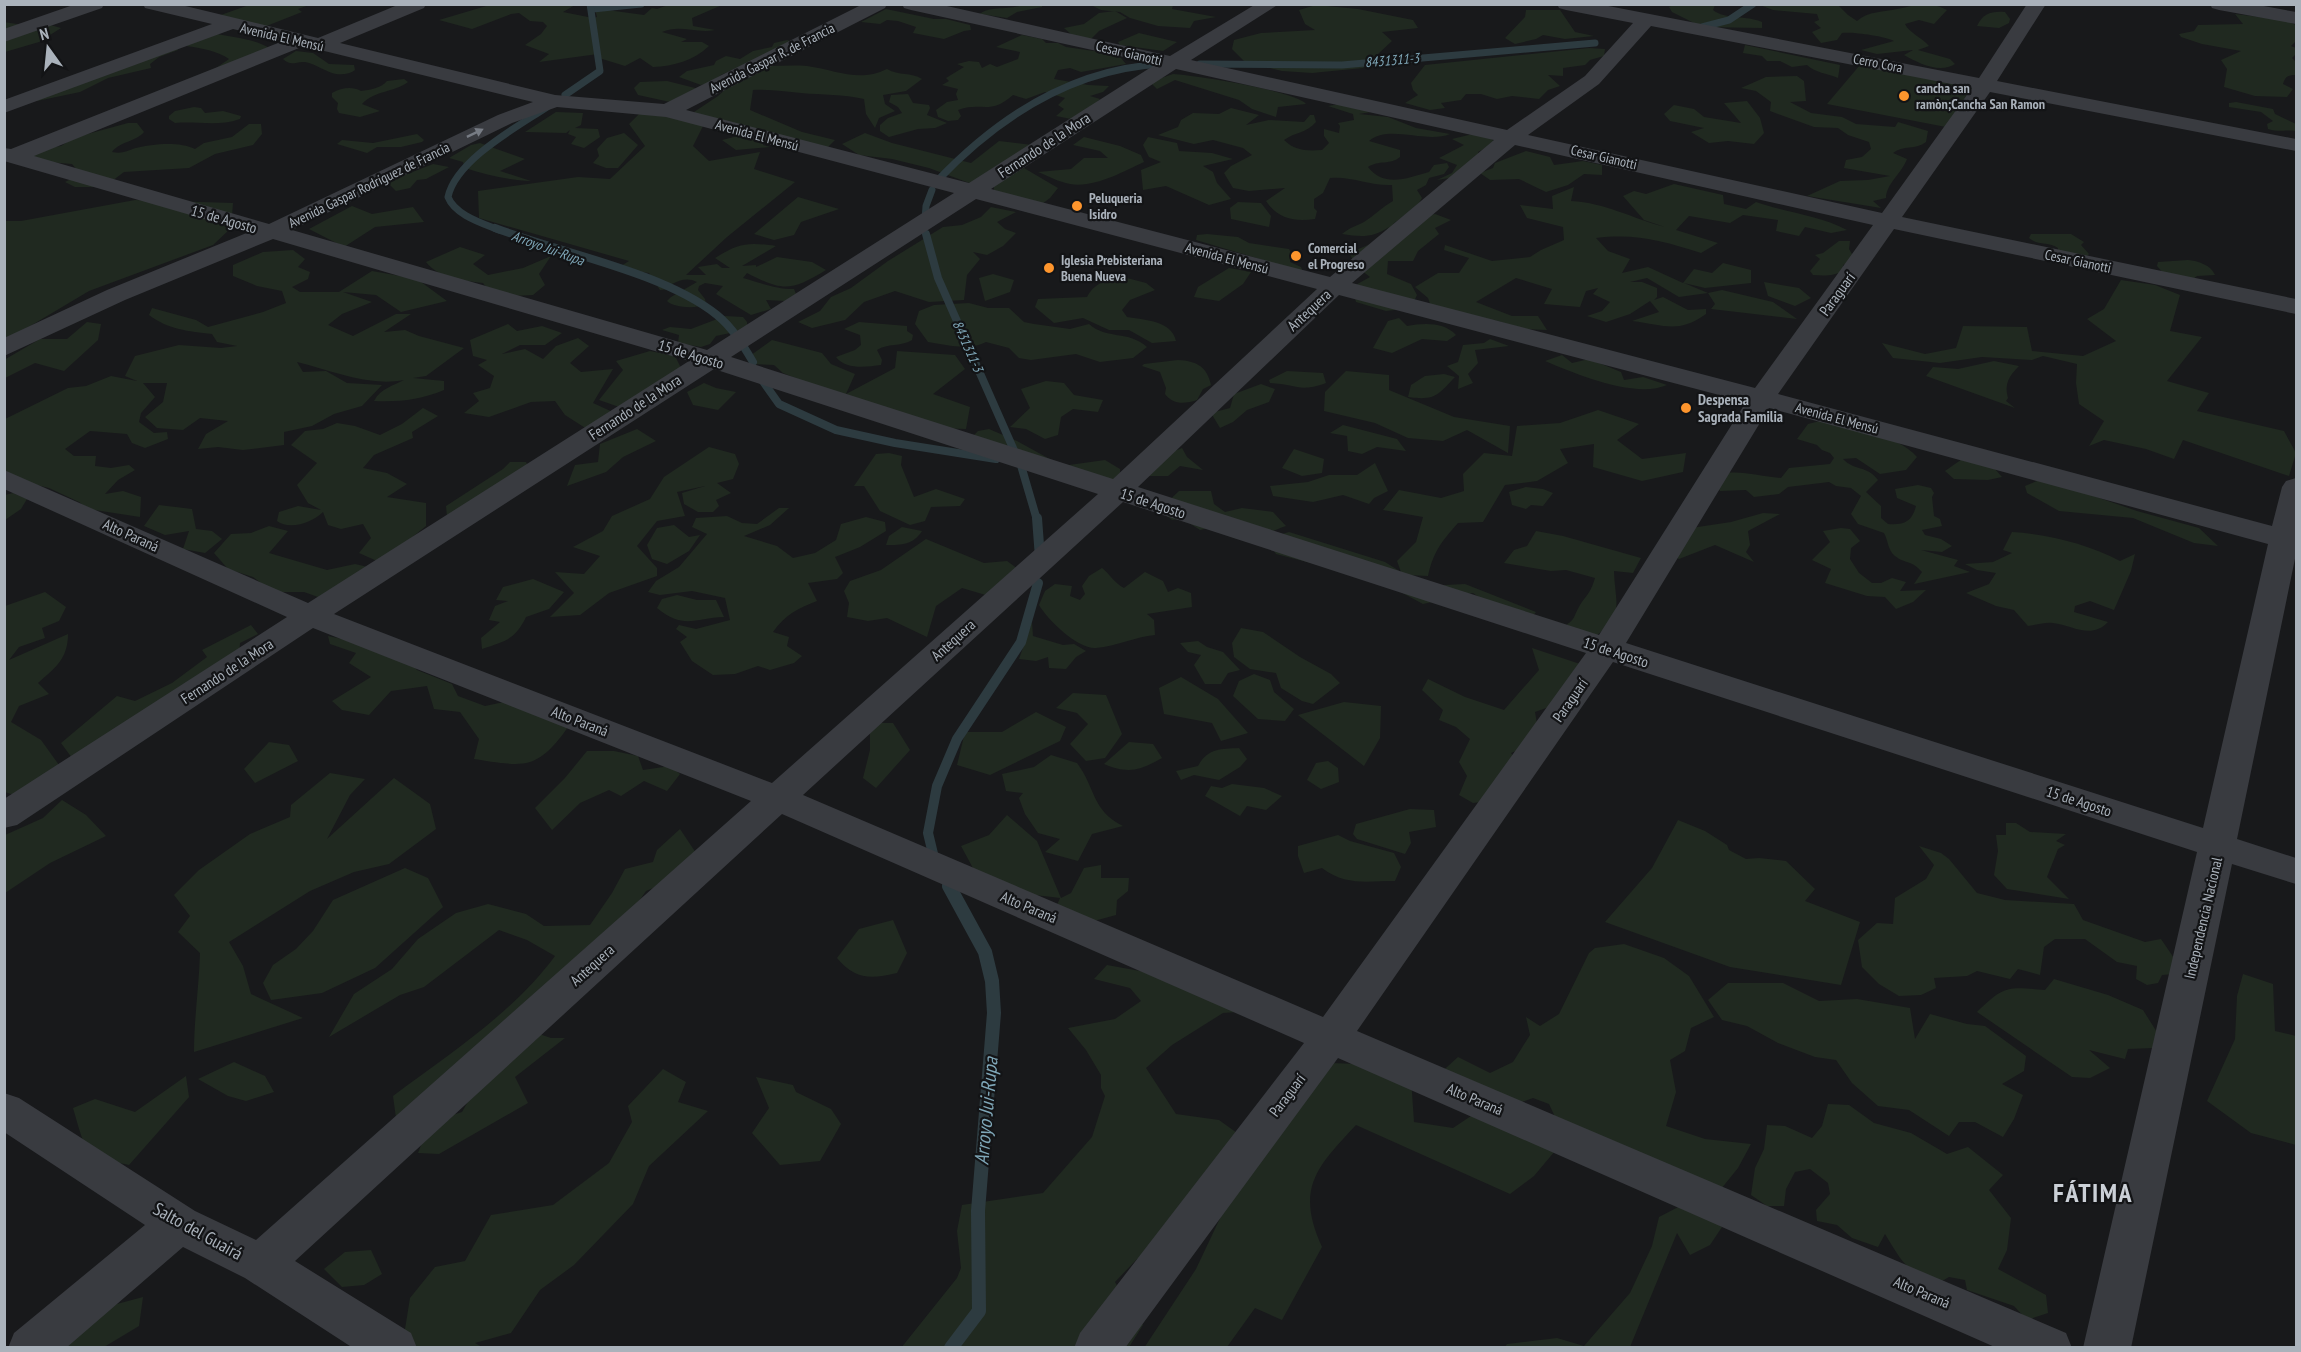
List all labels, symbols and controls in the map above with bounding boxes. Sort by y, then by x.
north arrow [18,18,78,78]
street label: Avenida El Mensú [239,19,325,55]
street label: Avenida Gaspar R. de Francia [706,19,838,97]
text: N [37,23,51,44]
street label: Cesar Gianotti [1094,37,1164,69]
water label: 8431311-3 [1364,49,1422,71]
street label: Cerro Cora [1852,49,1904,77]
place label: cancha san ramòn;Cancha San Ramon [1916,79,2045,113]
marker: cancha san ramòn;Cancha San Ramon [1897,89,1911,103]
street label: Fernando de la Mora [994,108,1094,182]
street label: Avenida El Mensú [714,115,800,155]
one-way arrow [467,129,484,138]
street label: Avenida Gaspar Rodríguez de Francia [285,138,453,232]
street label: Cesar Gianotti [1569,141,1639,173]
place label: Peluqueria Isidro [1089,189,1143,223]
marker: Peluqueria Isidro [1070,199,1084,213]
street label: 15 de Agosto [189,201,259,237]
water label: Arroyo Jui-Rupa [509,227,588,270]
street label: Avenida El Mensú [1184,238,1270,278]
place label: Comercial el Progreso [1308,239,1364,273]
street label: Cesar Gianotti [2043,245,2113,277]
marker: Comercial el Progreso [1289,249,1303,263]
place label: Iglesia Prebisteriana Buena Nueva [1061,251,1163,285]
marker: Iglesia Prebisteriana Buena Nueva [1042,261,1056,275]
street label: Paraguarí [1815,268,1859,319]
street label: Antequera [1283,285,1335,335]
water label: 8431311-3 [949,317,988,376]
street label: 15 de Agosto [656,335,726,373]
street label: Fernando de la Mora [585,370,685,444]
place label: Despensa Sagrada Familia [1698,390,1783,426]
street label: Avenida El Mensú [1794,398,1880,438]
marker: Despensa Sagrada Familia [1679,401,1693,415]
street label: 15 de Agosto [1118,484,1188,522]
street label: Alto Paraná [100,514,162,556]
street label: Antequera [927,615,979,665]
street label: 15 de Agosto [1581,633,1651,671]
street label: Fernando de la Mora [177,634,277,708]
street label: Paraguarí [1548,674,1592,725]
street label: Alto Paraná [549,702,611,740]
street label: 15 de Agosto [2044,782,2114,820]
street label: Independencia Nacional [2180,855,2226,981]
street label: Alto Paraná [998,887,1060,927]
street label: Antequera [566,940,618,990]
water label: Arroyo Jui-Rupa [968,1055,1004,1166]
street label: Paraguarí [1265,1069,1310,1120]
street label: Alto Paraná [1444,1079,1506,1119]
district label: FÁTIMA [2053,1176,2133,1209]
street label: Salto del Guairá [149,1197,247,1265]
street label: Alto Paraná [1891,1272,1953,1312]

